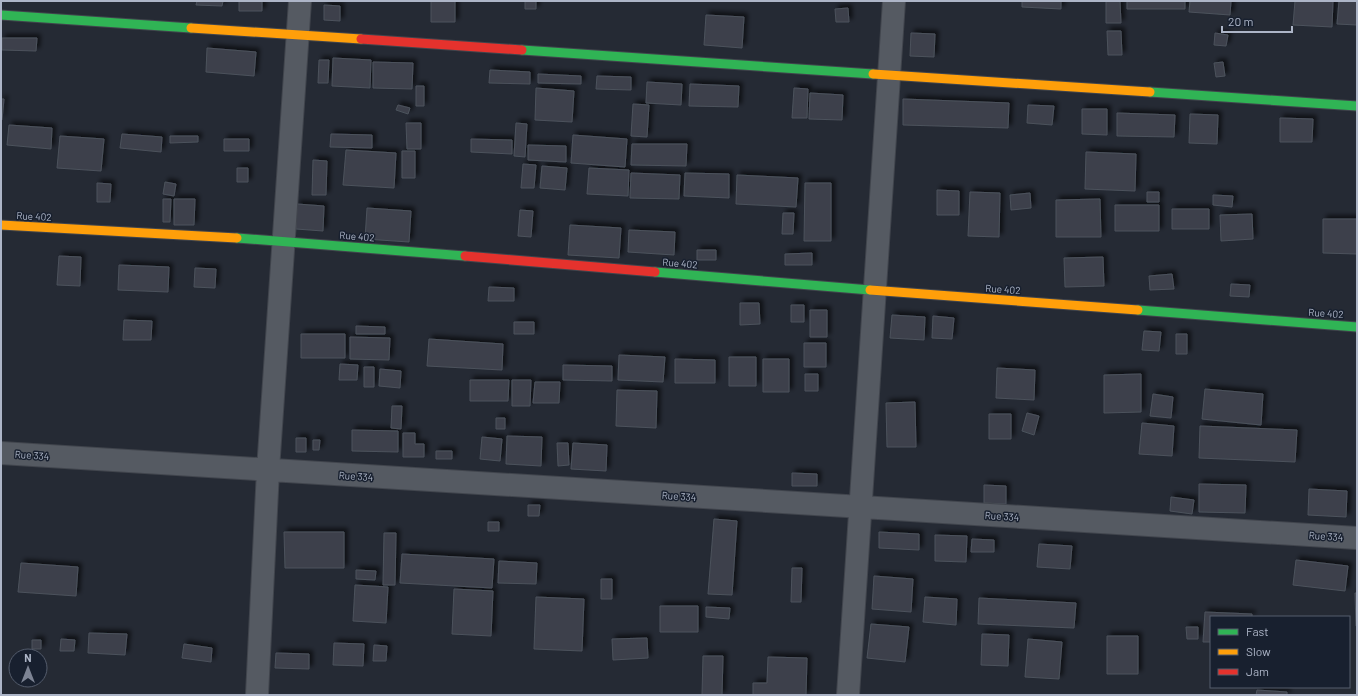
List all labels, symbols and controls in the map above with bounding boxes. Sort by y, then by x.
scale bar [1222,8,1292,34]
text: 20 m [1228,14,1254,28]
street label: Rue 402 [16,209,52,223]
street label: Rue 402 [339,228,375,244]
street label: Rue 402 [662,255,698,271]
street label: Rue 402 [985,282,1021,296]
street label: Rue 402 [1308,306,1344,320]
street label: Rue 334 [14,448,50,462]
street label: Rue 334 [338,469,374,483]
street label: Rue 334 [661,489,697,503]
street label: Rue 334 [984,509,1020,523]
street label: Rue 334 [1308,529,1344,543]
legend [1210,616,1350,688]
text: Fast [1246,624,1269,638]
text: Slow [1246,644,1271,658]
north arrow [8,648,48,688]
text: N [24,651,32,664]
text: Jam [1246,664,1269,678]

